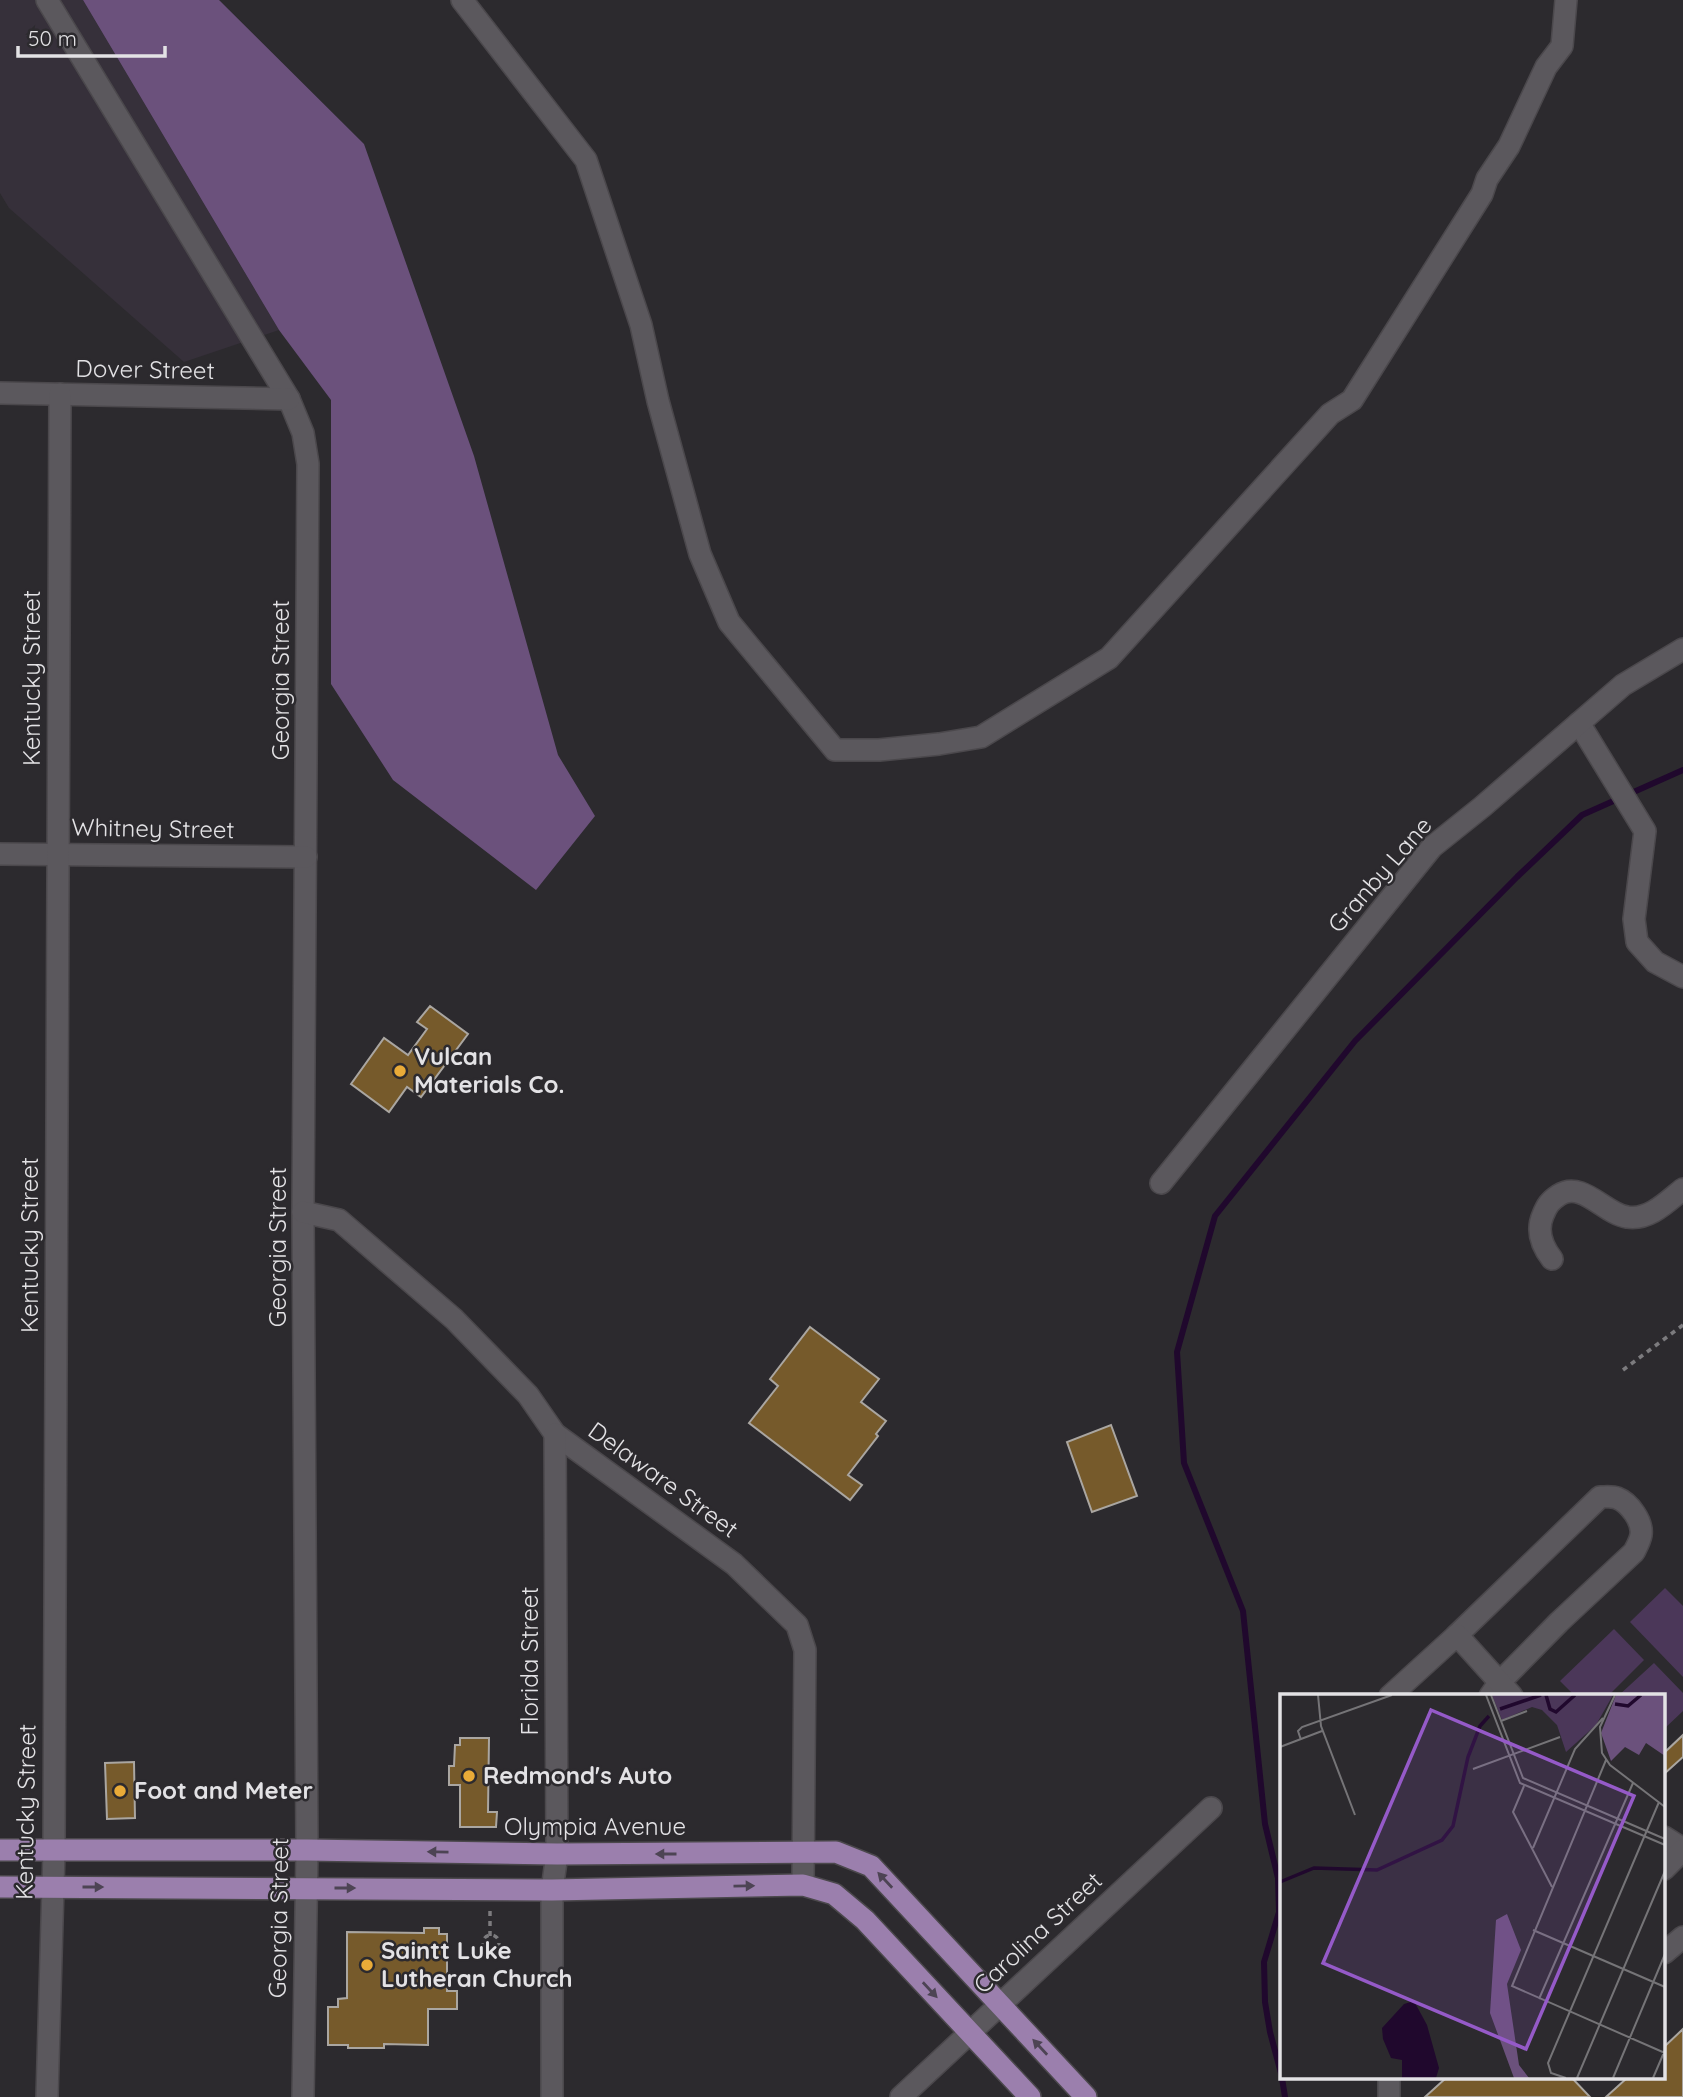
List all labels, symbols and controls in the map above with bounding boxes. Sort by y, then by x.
scale bar [18,14,164,58]
text: 50 m [28,25,77,51]
street label: Dover Street [75,353,215,385]
street label: Kentucky Street [16,590,46,766]
street label: Georgia Street [265,600,295,760]
street label: Granby Lane [1321,810,1438,938]
street label: Whitney Street [71,812,235,844]
place label: Vulcan Materials Co. [414,1041,565,1099]
marker: Vulcan Materials Co. [392,1063,408,1079]
street label: Kentucky Street [14,1157,44,1333]
street label: Georgia Street [262,1167,292,1327]
street label: Delaware Street [583,1415,744,1544]
street label: Florida Street [514,1587,544,1735]
inset map [1280,1694,1666,2080]
street label: Kentucky Street [8,1724,42,1900]
place label: Redmond's Auto [483,1760,672,1790]
marker: Redmond's Auto [461,1768,477,1784]
place label: Foot and Meter [134,1775,313,1805]
marker: Foot and Meter [112,1783,128,1799]
street label: Olympia Avenue [504,1811,686,1841]
street label: Georgia Street [262,1838,294,1998]
one-way arrow [427,1846,449,1858]
one-way arrow [655,1848,677,1860]
street label: Carolina Street [967,1865,1108,1999]
one-way arrow [877,1872,893,1889]
one-way arrow [733,1880,755,1892]
one-way arrow [82,1881,104,1893]
one-way arrow [334,1882,356,1894]
place label: Saintt Luke Lutheran Church [381,1935,572,1993]
marker: Saintt Luke Lutheran Church [359,1957,375,1973]
one-way arrow [922,1981,938,1999]
one-way arrow [1032,2039,1048,2056]

